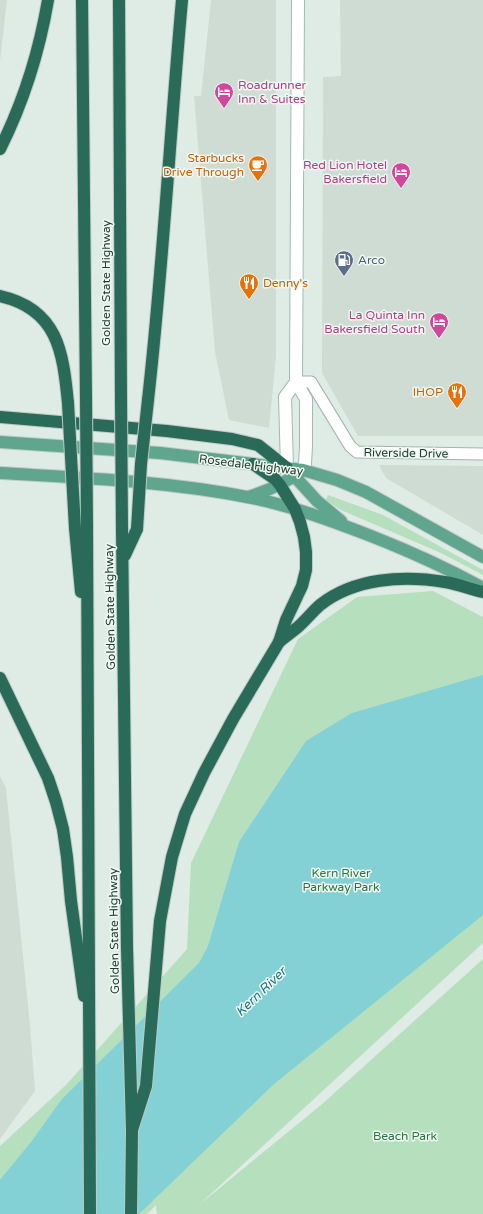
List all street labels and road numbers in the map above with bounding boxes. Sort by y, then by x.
street label: Golden State Highway [99,219,113,346]
street label: Riverside Drive [363,445,449,461]
street label: Rosedale Highway [198,452,304,478]
street label: Golden State Highway [102,543,118,670]
street label: Golden State Highway [106,867,122,994]

